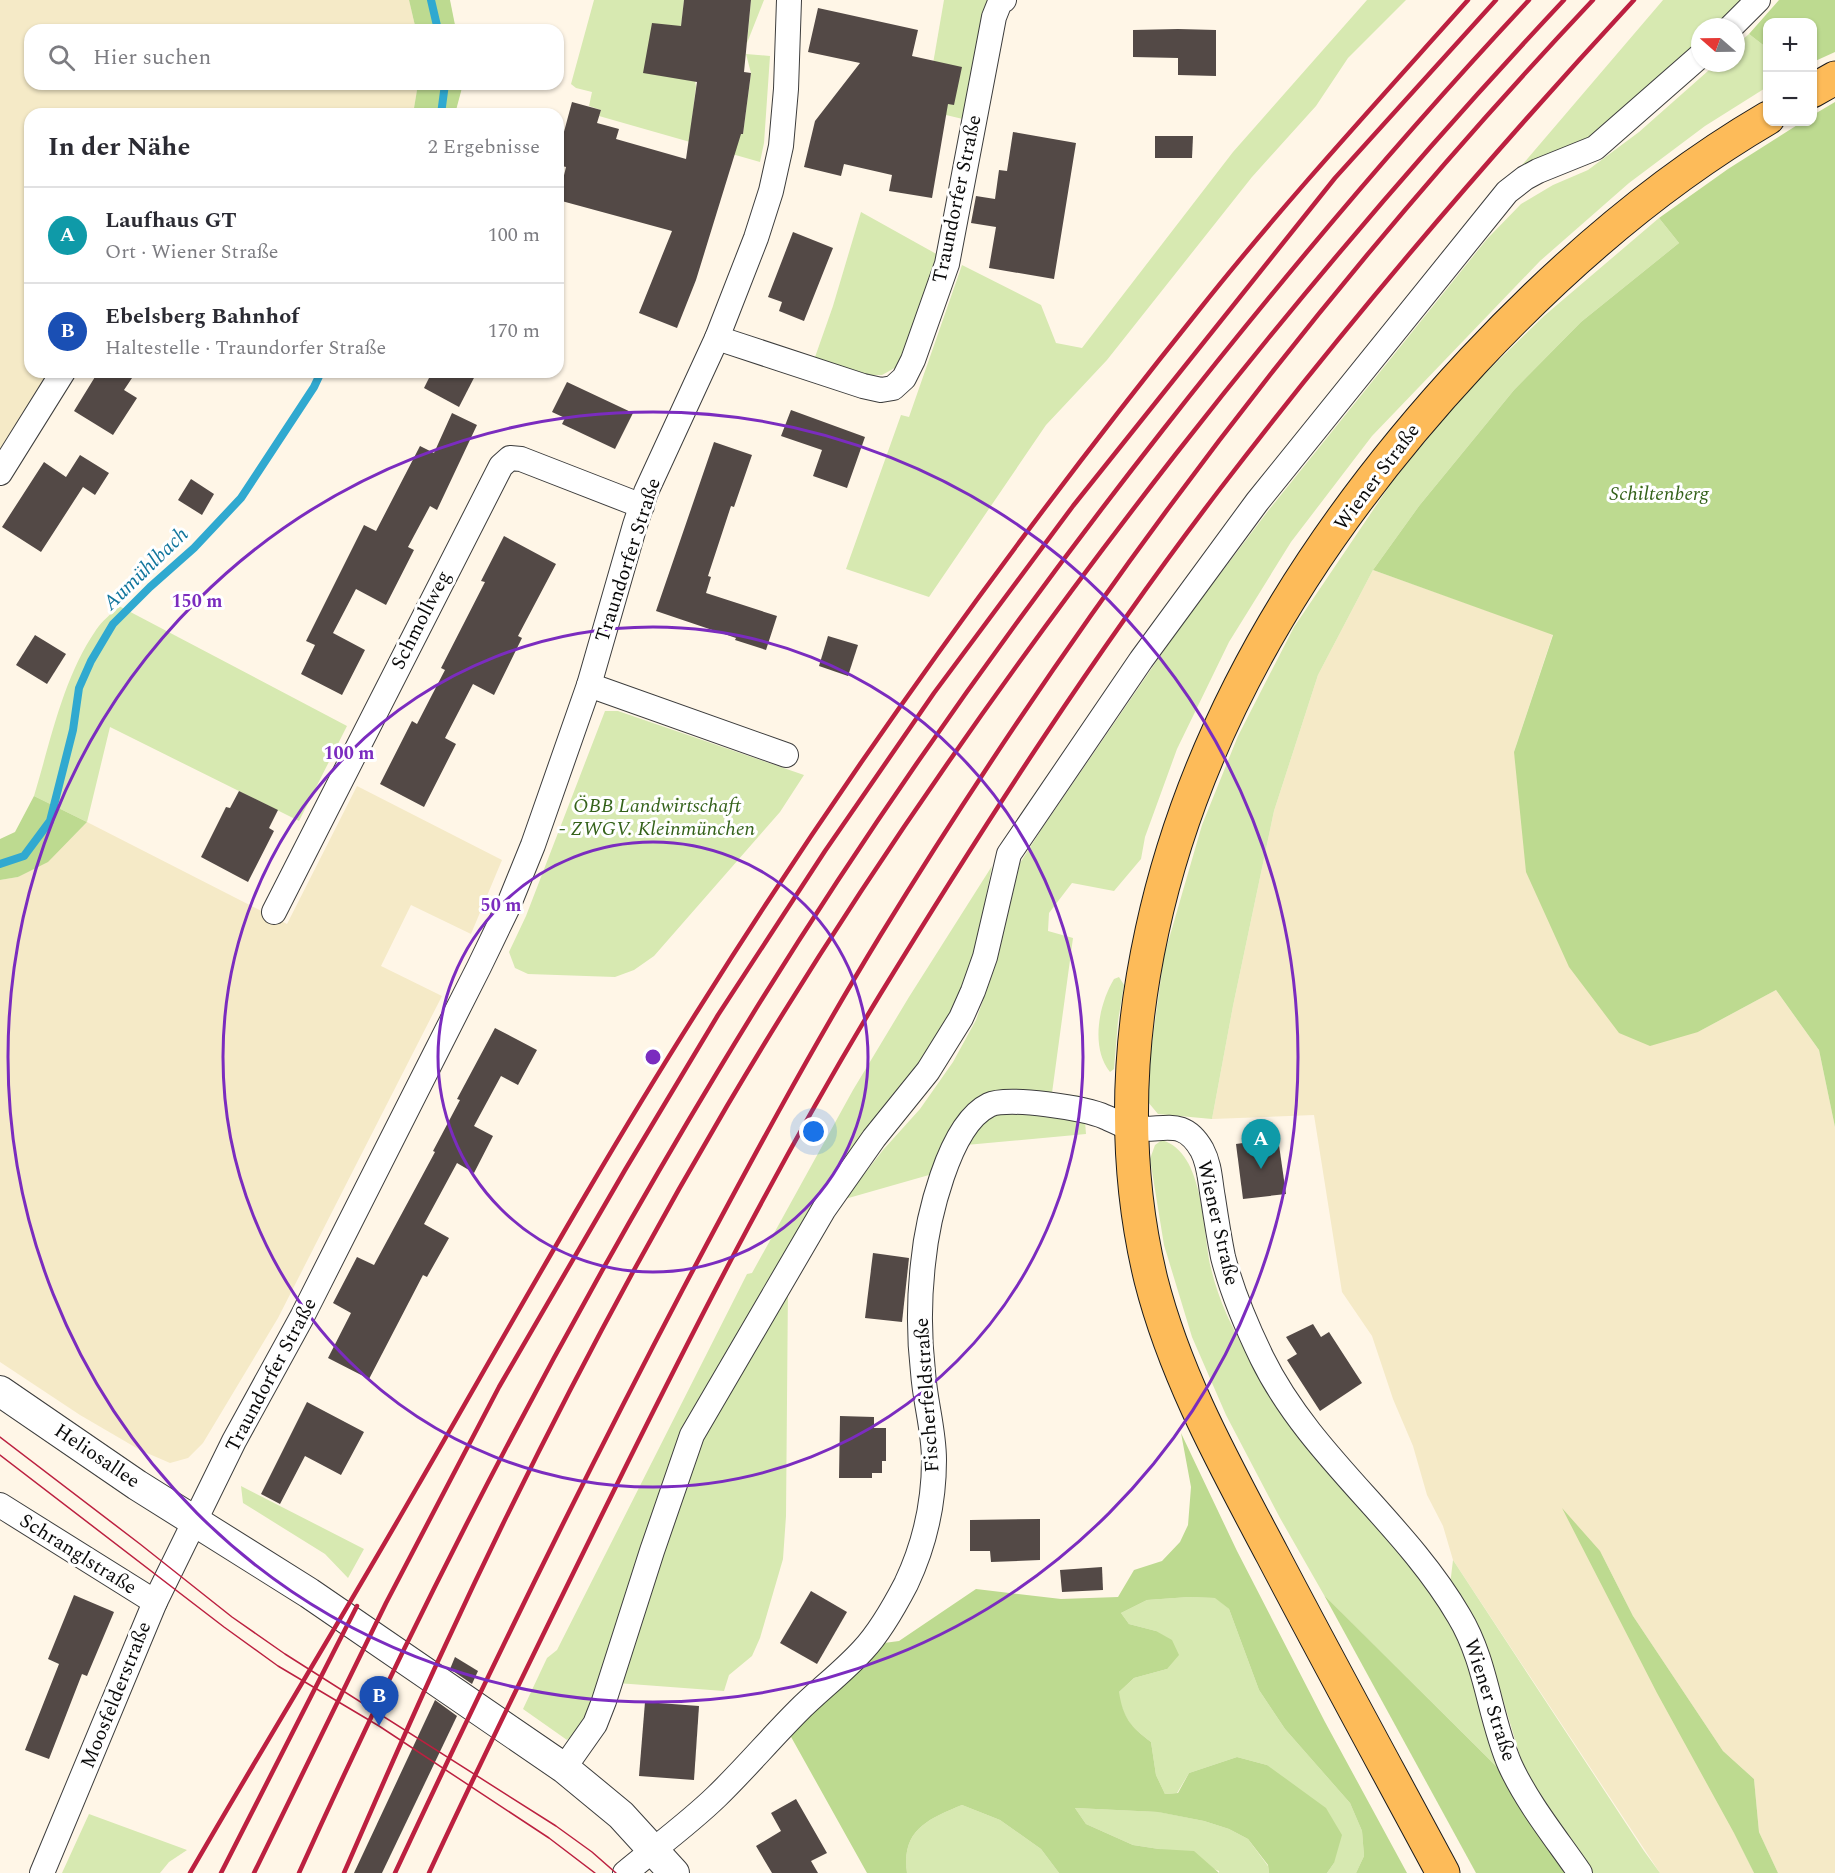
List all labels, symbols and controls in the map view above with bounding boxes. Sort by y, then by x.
north arrow [1691,18,1745,72]
map controls [1763,18,1817,126]
button: + [1763,18,1817,72]
search box [24,24,564,90]
icon: search [45,41,78,74]
text: Hier suchen [93,41,211,74]
button: − [1763,72,1817,126]
street label: Traundorfer Straße [925,112,989,286]
text: In der Nähe [48,127,190,167]
text: 2 Ergebnisse [428,132,540,162]
text: Laufhaus GT [105,204,237,237]
text: A [60,220,75,250]
text: 100 m [488,220,540,250]
text: Ort · Wiener Straße [105,237,279,267]
text: Ebelsberg Bahnhof [105,300,299,333]
text: B [60,316,75,346]
text: 170 m [488,316,540,346]
text: Haltestelle · Traundorfer Straße [105,333,386,363]
street label: Wiener Straße [1327,417,1427,537]
street label: Traundorfer Straße [587,474,669,646]
park label: Schiltenberg [1609,479,1710,509]
water label: Aumühlbach [95,520,196,619]
street label: Schmollweg [383,565,459,675]
text: 150 m [171,588,223,615]
text: 100 m [323,740,375,767]
park label: ÖBB Landwirtschaft - ZWGV. Kleinmünchen [559,791,756,844]
text: 50 m [481,892,521,919]
centre of rings [643,1047,663,1067]
your location [799,1117,828,1146]
pin: A [1242,1120,1280,1169]
street label: Wiener Straße [1189,1158,1247,1288]
street label: Traundorfer Straße [218,1292,324,1458]
street label: Fischerfeldstraße [907,1317,947,1473]
street label: Heliosallee [48,1416,146,1496]
street label: Schranglstraße [13,1506,143,1602]
street label: Moosfelderstraße [73,1617,159,1773]
street label: Wiener Straße [1456,1635,1524,1765]
pin: B [360,1676,398,1726]

